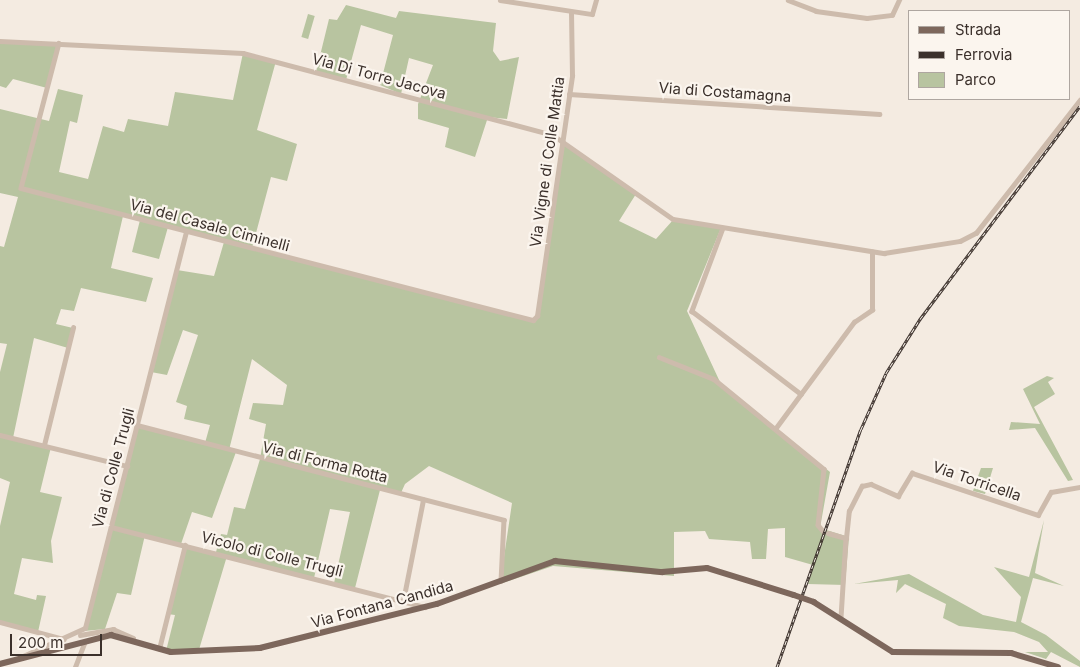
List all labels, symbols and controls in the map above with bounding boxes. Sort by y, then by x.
legend [908,10,1070,100]
text: Strada [955,20,1001,39]
text: Ferrovia [955,45,1012,64]
street label: Via Di Torre Jacova [310,49,448,103]
text: Parco [955,70,996,89]
street label: Via Vigne di Colle Mattia [526,75,568,249]
street label: Via di Costamagna [658,78,792,106]
street label: Via del Casale Ciminelli [128,195,292,255]
street label: Via di Colle Trugli [88,406,138,530]
street label: Via di Forma Rotta [260,438,390,486]
street label: Via Torricella [930,457,1024,505]
street label: Vicolo di Colle Trugli [199,528,345,580]
street label: Via Fontana Candida [309,576,455,632]
scale bar [12,624,105,656]
text: 200 m [18,633,63,652]

